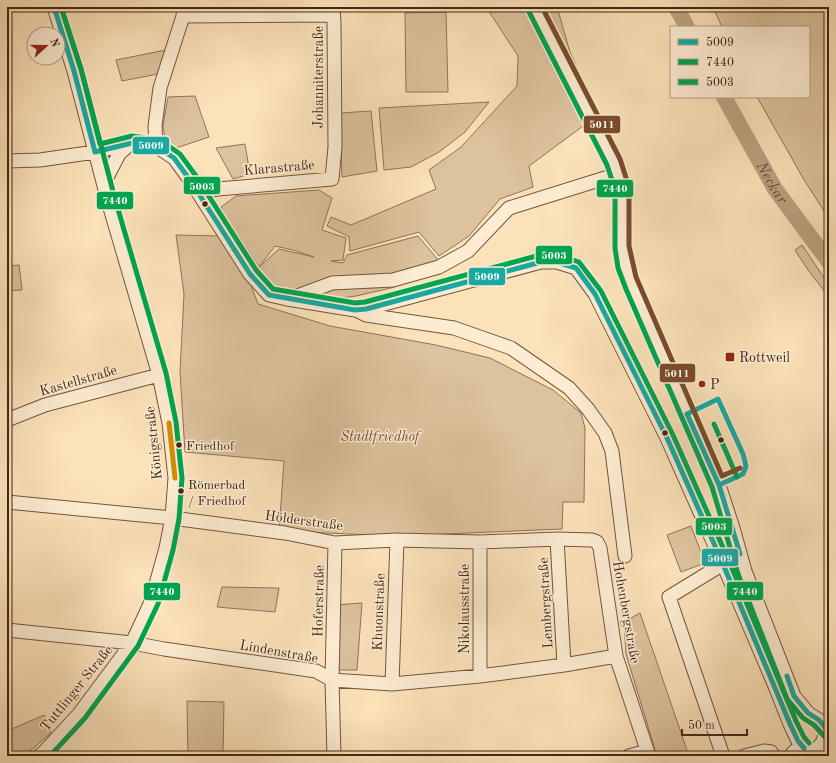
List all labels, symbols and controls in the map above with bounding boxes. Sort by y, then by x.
north arrow [26,26,66,66]
street label: Johanniterstraße [312,26,326,128]
legend [670,26,810,98]
text: 5009 [706,36,734,49]
text: N [47,37,61,49]
text: 7440 [706,57,734,69]
text: 5003 [706,76,734,89]
line badge: 5011 [583,115,621,134]
text: 5011 [589,120,615,131]
line badge: 5009 [132,136,170,155]
text: 5009 [138,141,164,152]
street label: Klarastraße [243,158,315,178]
water label: Neckar [752,159,790,208]
line badge: 5003 [183,176,221,195]
line badge: 7440 [596,179,634,198]
text: 5003 [189,182,215,193]
text: 7440 [602,184,628,195]
line badge: 7440 [96,191,134,210]
text: 7440 [102,196,128,207]
unlabelled marker [200,199,210,209]
line badge: 5003 [535,245,573,265]
text: 5003 [541,251,567,262]
line badge: 5009 [468,267,506,286]
text: 5009 [474,272,500,283]
marker: Rottweil [724,351,736,363]
place label: Rottweil [739,351,790,365]
street label: Kastellstraße [38,363,119,399]
line badge: 5011 [659,363,696,383]
text: 5011 [664,369,690,380]
place label: P [710,378,720,392]
marker: P [697,379,707,389]
street label: Königstraße [143,405,165,480]
unlabelled marker [660,428,670,438]
park label: Stadtfriedhof [340,430,422,445]
unlabelled marker [716,435,726,445]
marker: Friedhof [174,440,184,450]
place label: Friedhof [186,440,235,453]
place label: Römerbad / Friedhof [188,479,246,508]
marker: Römerbad / Friedhof [176,486,186,496]
street label: Hölderstraße [264,509,344,533]
line badge: 5003 [695,517,733,536]
text: 5003 [701,522,727,533]
line badge: 5009 [701,548,739,567]
text: 5009 [707,554,733,565]
street label: Lembergstraße [537,557,555,649]
street label: Hohenbergstraße [610,560,642,665]
street label: Nikolausstraße [458,564,472,654]
street label: Hoferstraße [311,565,327,637]
street label: Khuonstraße [371,573,387,651]
line badge: 7440 [726,581,764,601]
line badge: 7440 [143,582,181,601]
text: 7440 [149,587,175,598]
text: 7440 [732,587,758,598]
street label: Lindenstraße [238,638,319,666]
street label: Tuttlinger Straße [38,643,116,734]
scale bar [682,711,747,737]
text: 50 m [688,719,715,732]

